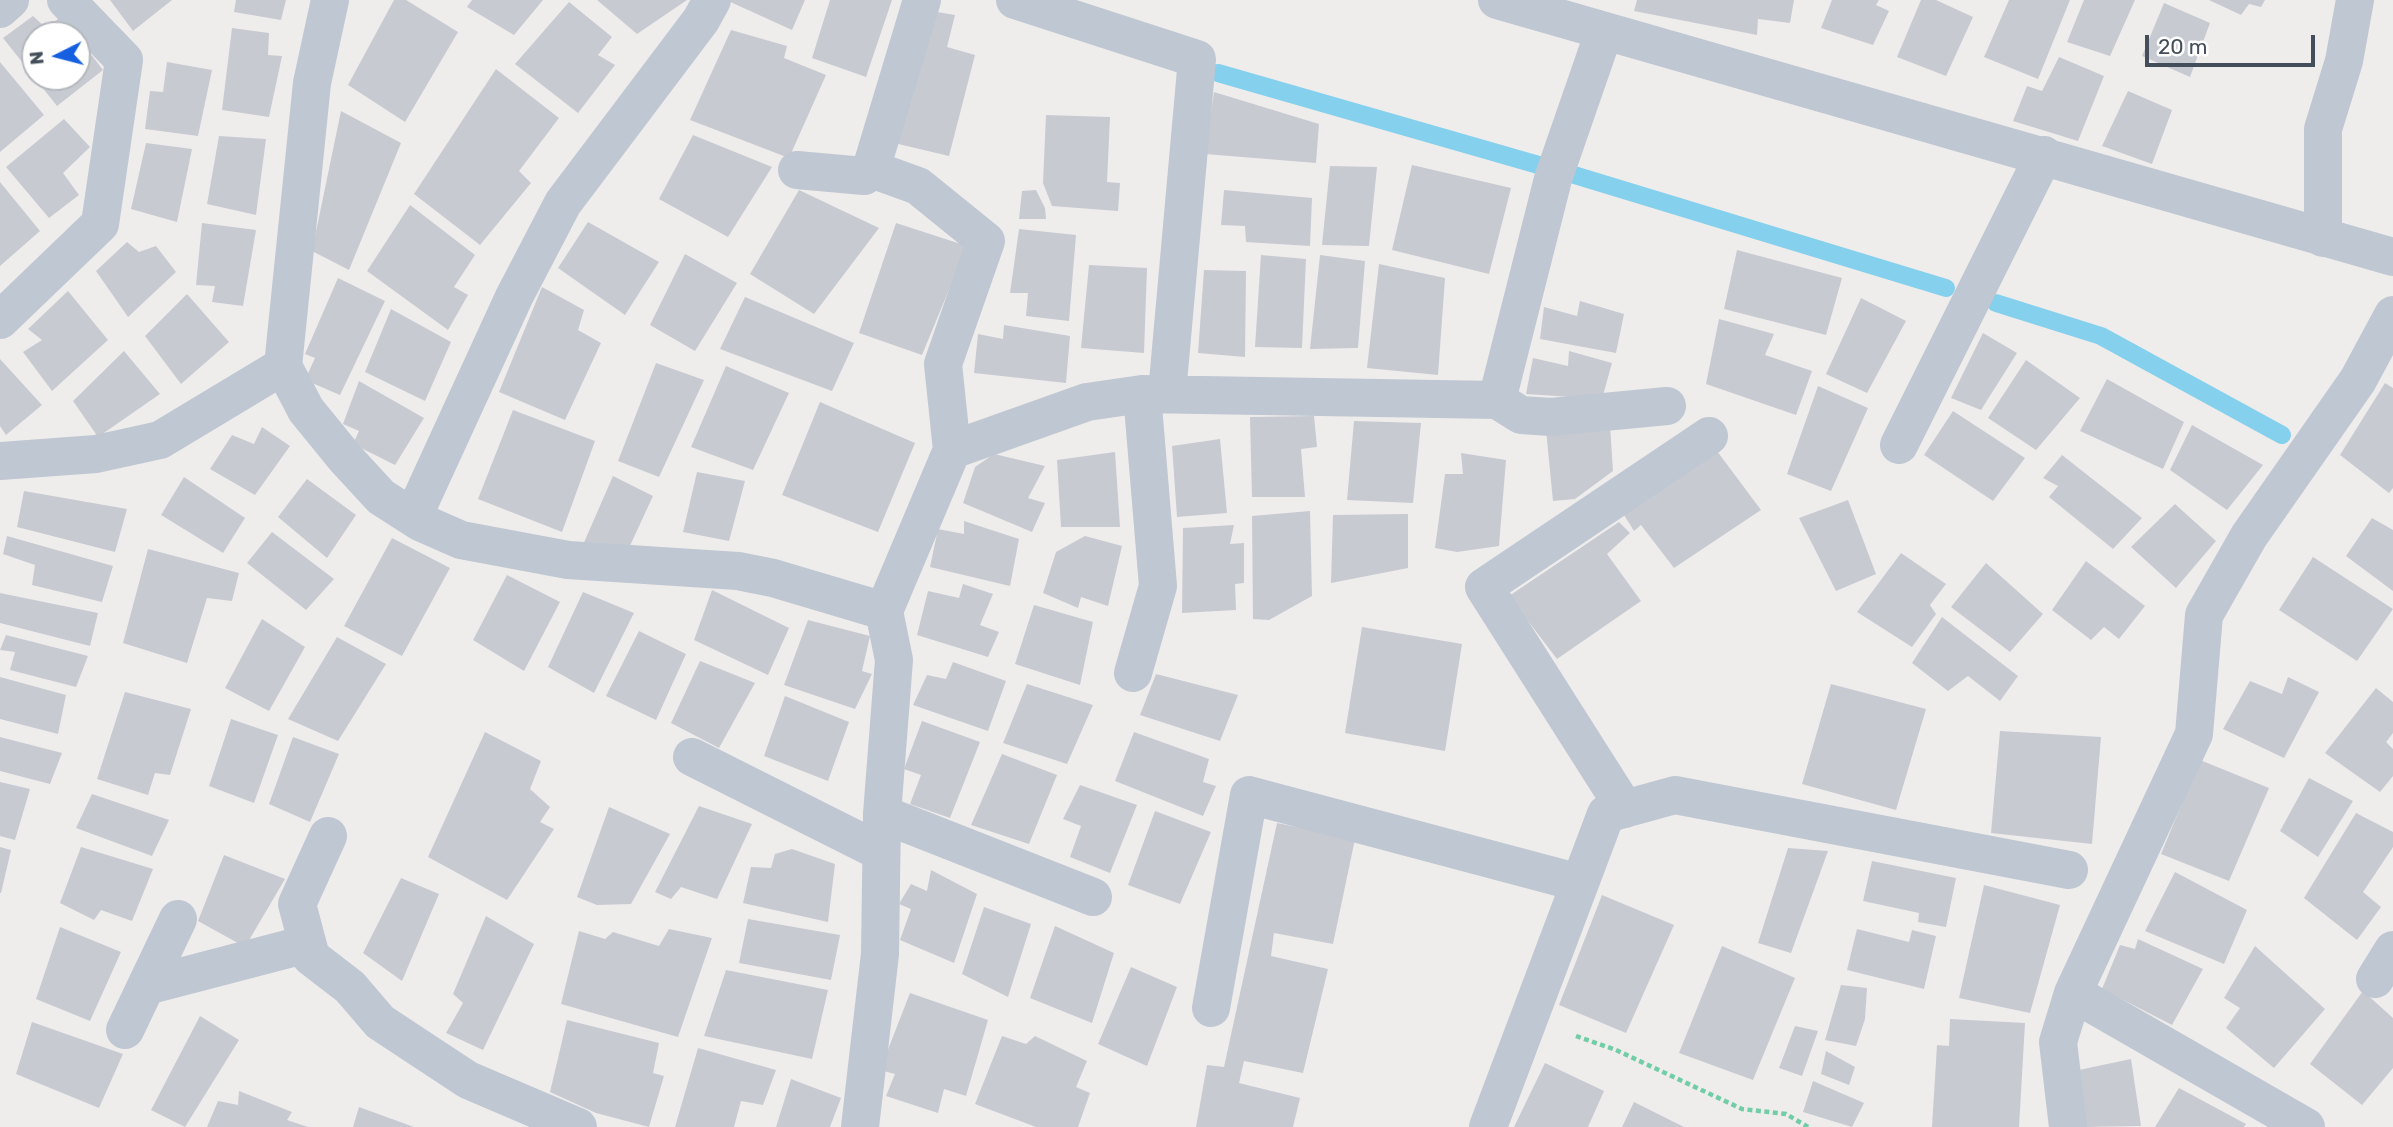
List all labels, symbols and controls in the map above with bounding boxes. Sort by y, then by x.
north arrow [21,21,91,91]
scale bar [2148,21,2318,65]
text: 20 m [2158,34,2207,59]
text: N [24,50,49,66]

